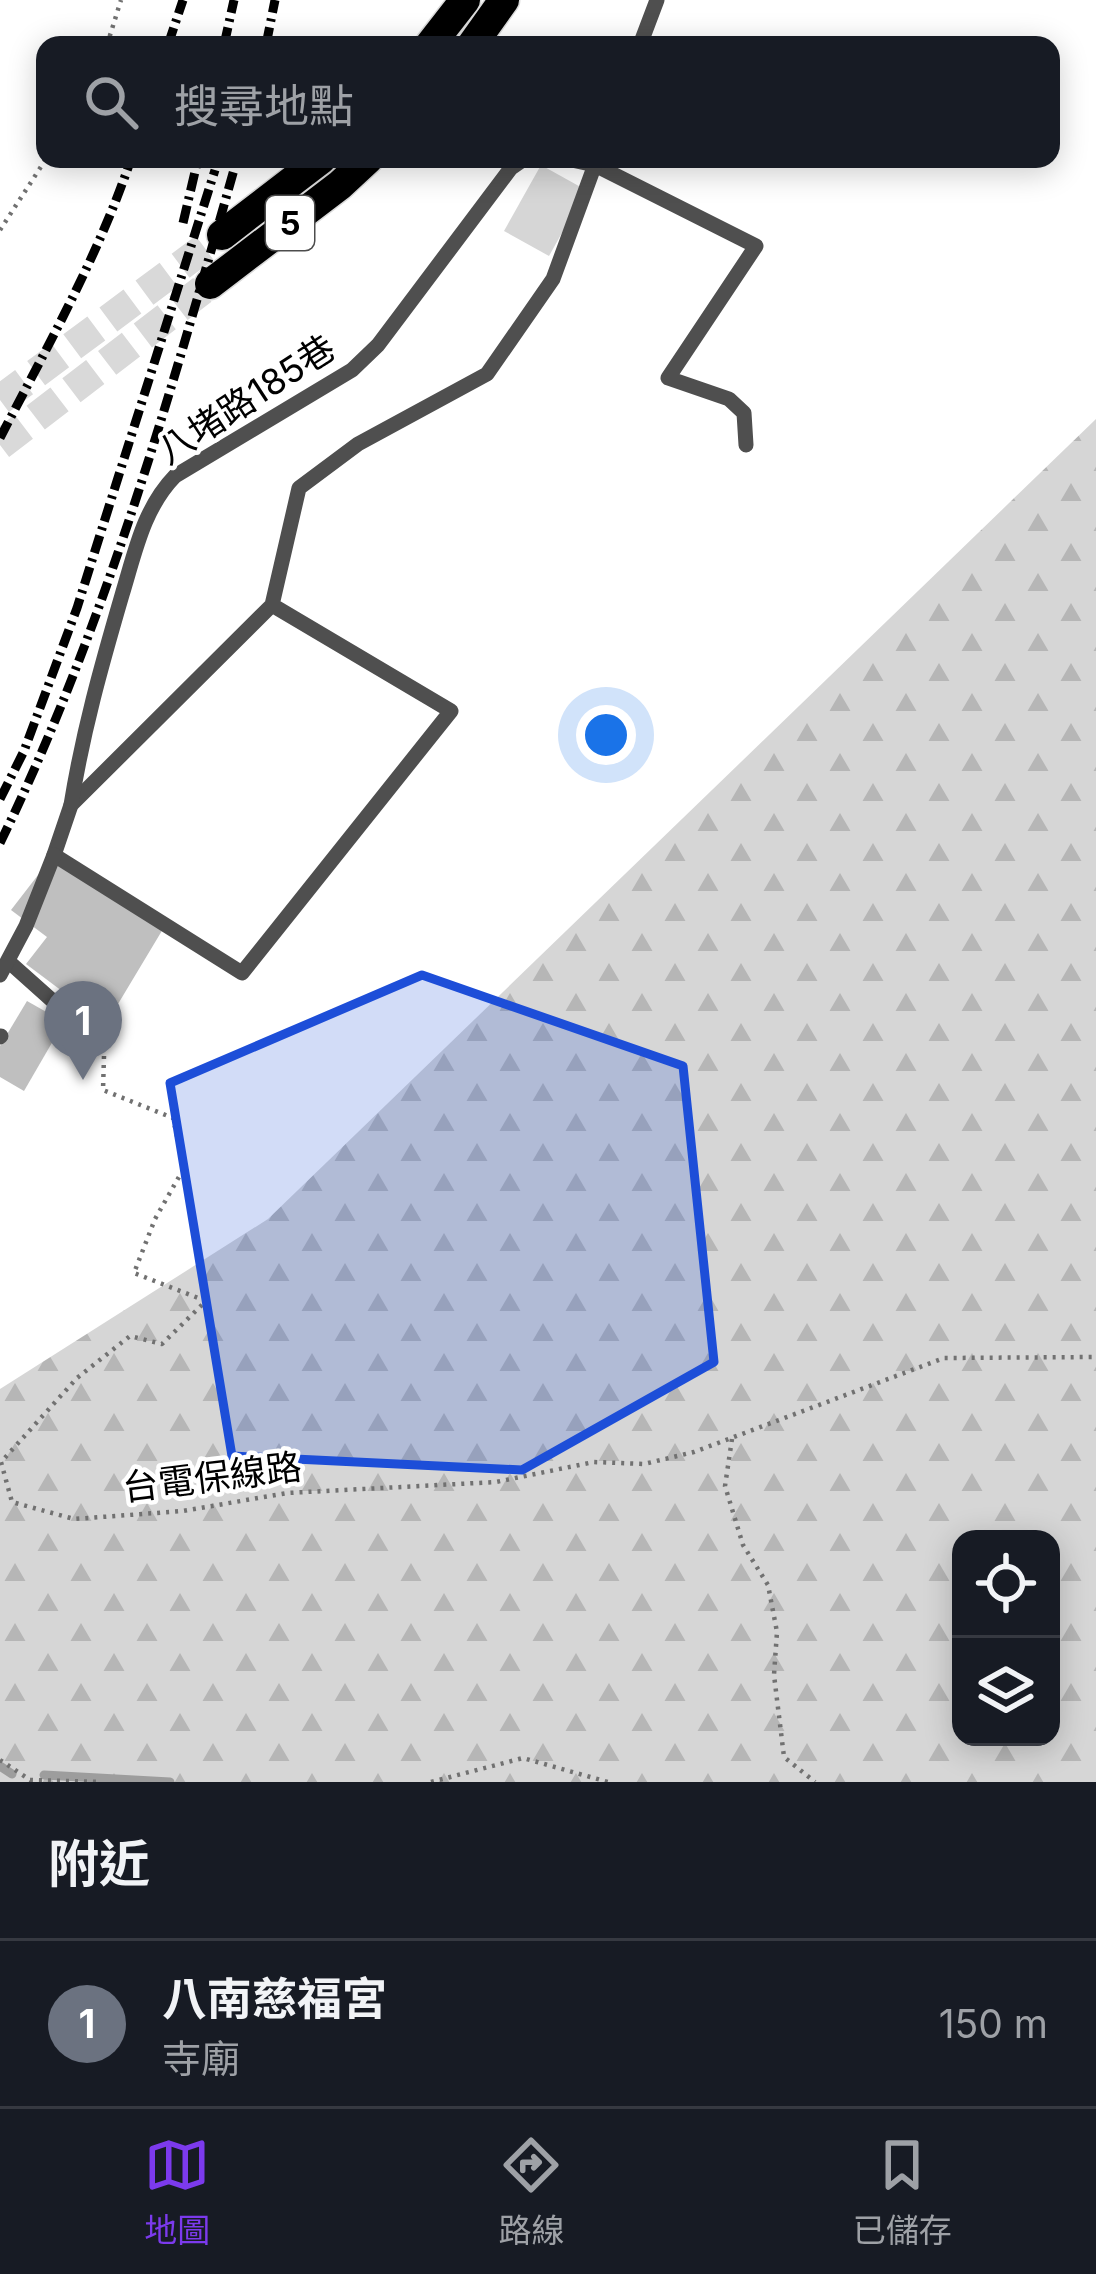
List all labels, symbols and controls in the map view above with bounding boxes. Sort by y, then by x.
search box [36,36,1060,168]
icon: search [78,69,144,135]
text: 搜尋地點 [174,78,354,133]
road number: 5 [266,196,314,250]
street label: 八堵路185巷 [149,325,343,473]
your location [576,705,636,765]
pin: 1 [44,981,122,1080]
street label: 台電保線路 [120,1444,304,1510]
map controls [952,1530,1060,1746]
button: locate [952,1530,1060,1638]
button: layers [952,1638,1060,1746]
text: 附近 [48,1833,150,1894]
text: 八南慈福宮 [162,1971,387,2026]
text: 1 [79,2000,95,2047]
text: 150 m [939,2000,1048,2047]
text: 寺廟 [162,2035,240,2082]
tab: 地圖 [144,2132,210,2252]
tab: 路線 [498,2132,564,2252]
tab: 已儲存 [853,2132,952,2252]

